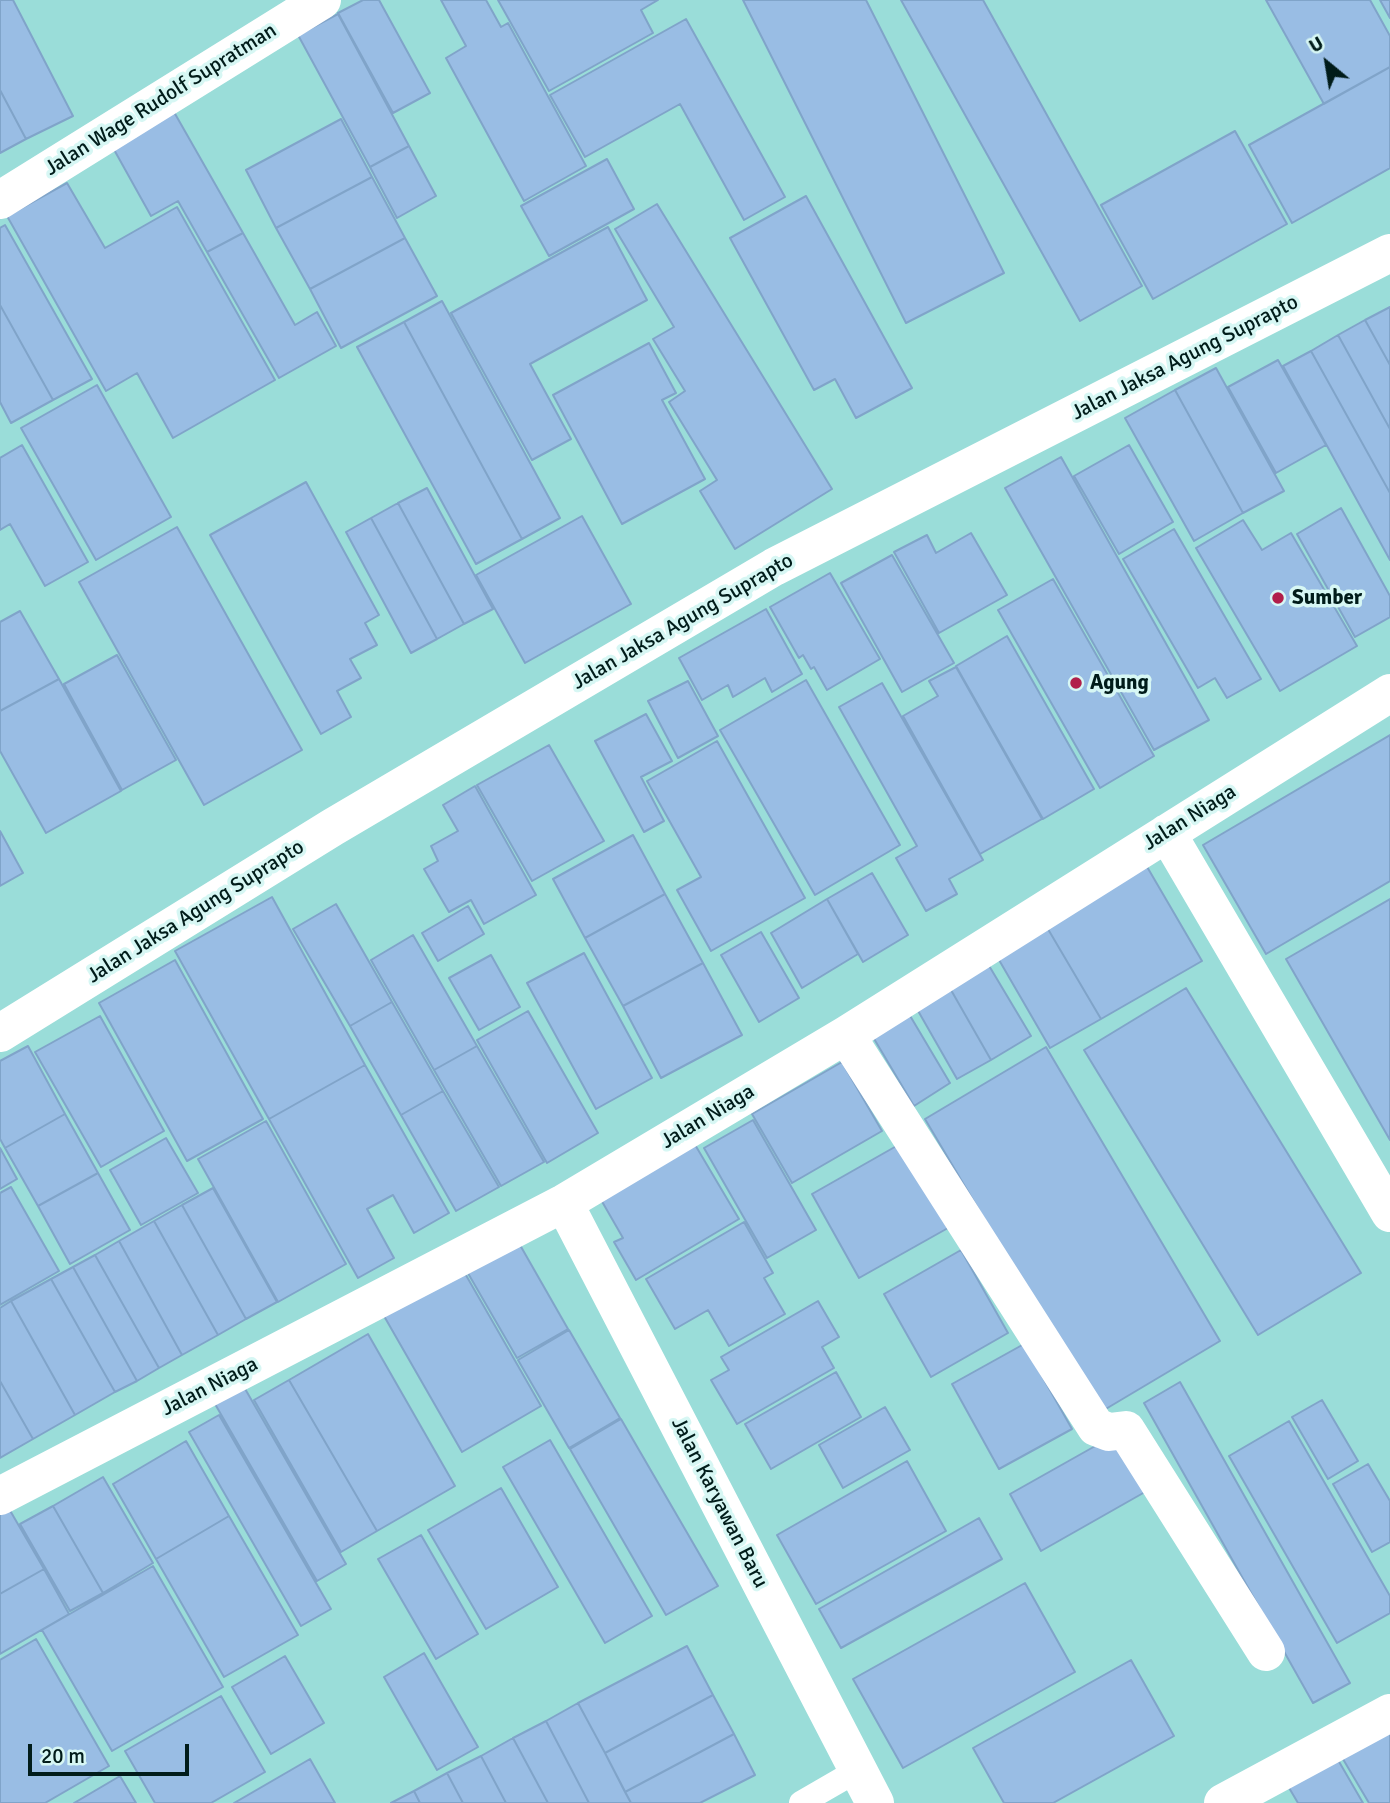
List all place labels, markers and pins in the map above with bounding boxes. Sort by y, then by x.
place label: Sumber [1292,585,1362,611]
marker: Sumber [1270,590,1286,606]
place label: Agung [1090,670,1149,696]
marker: Agung [1068,675,1084,691]

